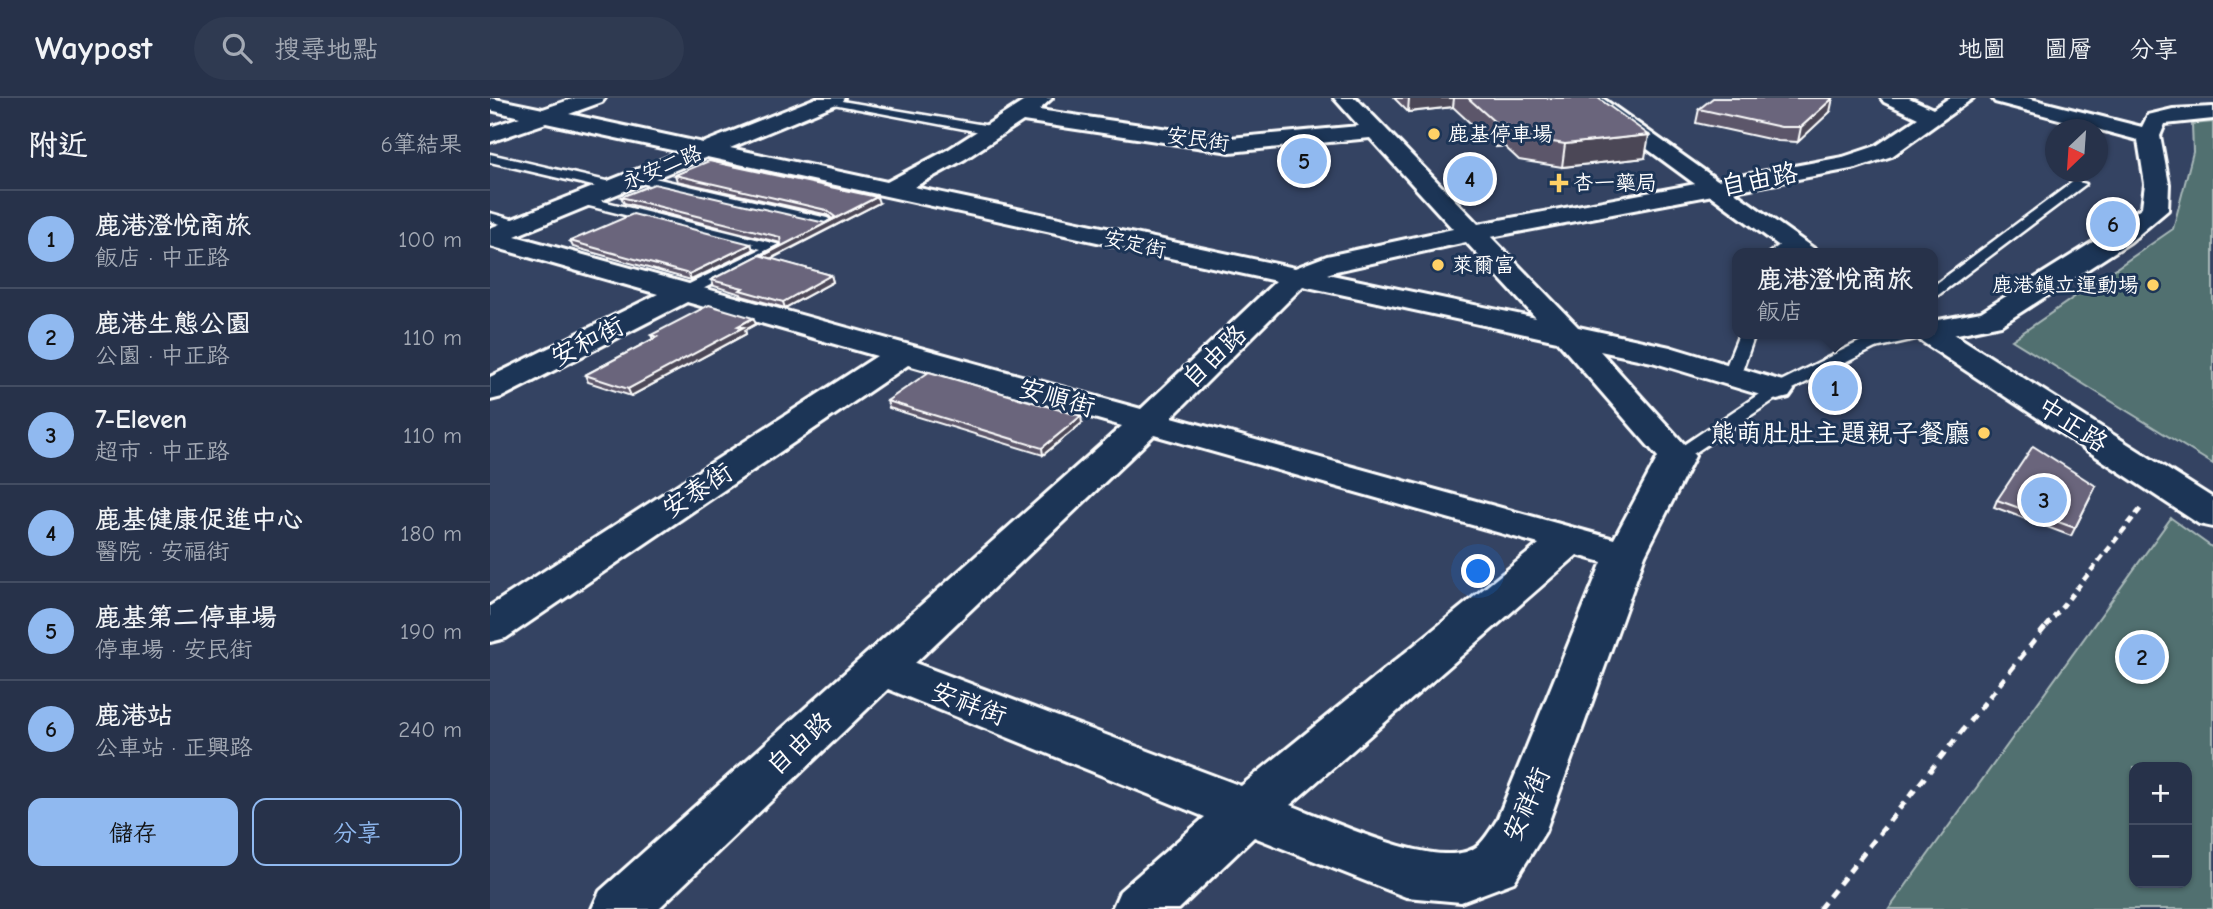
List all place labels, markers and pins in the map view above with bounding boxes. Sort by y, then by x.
place label: 鹿基停車場 [1448,122,1553,146]
marker: 鹿基停車場 [1426,126,1442,142]
pin: 5 [1281,135,1327,187]
pin: 4 [1447,153,1493,205]
place label: 杏一藥局 [1573,171,1657,195]
marker: 杏一藥局 [1551,175,1567,191]
pin: 6 [2090,198,2136,250]
place label: 萊爾富 [1452,253,1515,277]
marker: 萊爾富 [1430,257,1446,273]
place label: 鹿港鎮立運動場 [1992,273,2139,297]
marker: 鹿港鎮立運動場 [2145,277,2161,293]
pin: 1 [1812,362,1858,414]
place label: 熊萌肚肚主題親子餐廳 [1710,419,1970,449]
marker: 熊萌肚肚主題親子餐廳 [1976,425,1992,441]
pin: 3 [2021,474,2067,526]
pin: 2 [2119,631,2165,683]

